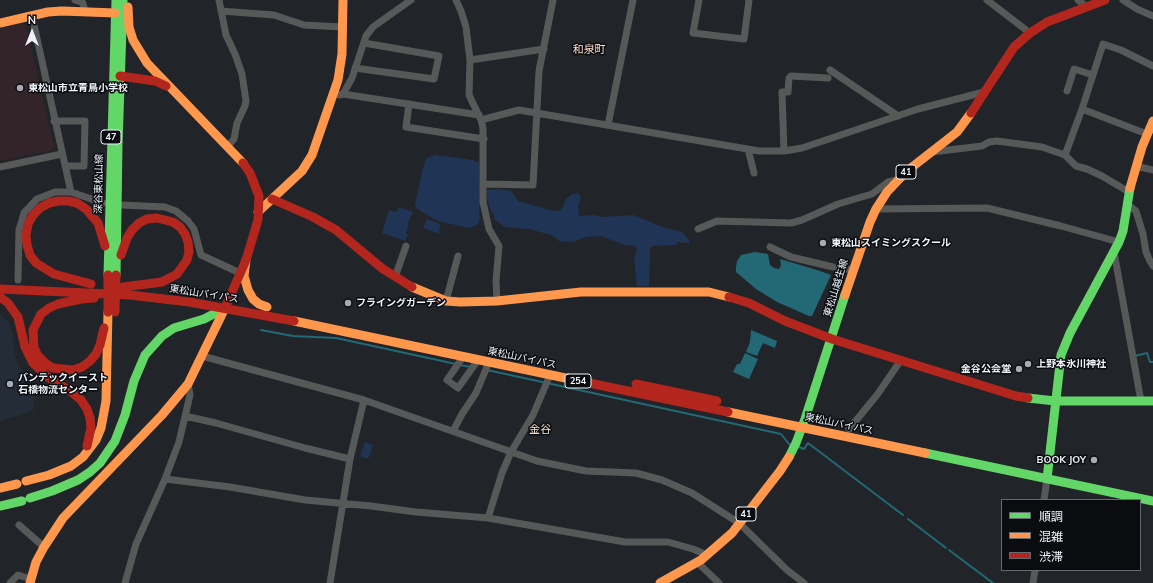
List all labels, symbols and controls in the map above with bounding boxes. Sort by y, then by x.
north arrow [12,12,52,52]
text: N [28,13,36,27]
district label: 和泉町 [573,43,605,57]
place label: 東松山市立青鳥小学校 [28,82,128,94]
marker: 東松山市立青鳥小学校 [15,83,25,93]
road number: 47 [101,130,121,144]
street label: 深谷東松山線 [92,154,106,214]
road number: 41 [896,165,916,179]
place label: 東松山スイミングスクール [831,237,951,249]
marker: 東松山スイミングスクール [818,238,828,248]
street label: 東松山越生線 [821,258,851,318]
street label: 東松山バイパス [168,283,240,305]
place label: フライングガーデン [356,297,446,309]
marker: フライングガーデン [343,298,353,308]
street label: 東松山バイパス [487,345,557,371]
place label: 上野本氷川神社 [1036,358,1106,370]
marker: 上野本氷川神社 [1023,359,1033,369]
place label: 金谷公会堂 [961,363,1011,375]
marker: 金谷公会堂 [1014,364,1024,374]
place label: バンテックイースト 石橋物流センター [18,372,108,396]
road number: 254 [565,374,591,388]
marker: バンテックイースト 石橋物流センター [5,379,15,389]
street label: 東松山バイパス [804,411,874,437]
district label: 金谷 [529,423,551,437]
place label: BOOK JOY [1037,454,1086,466]
marker: BOOK JOY [1089,455,1099,465]
legend [1001,499,1141,571]
road number: 41 [736,507,756,521]
text: 順調 [1039,509,1063,524]
text: 混雑 [1039,529,1063,544]
text: 渋滞 [1039,549,1063,564]

